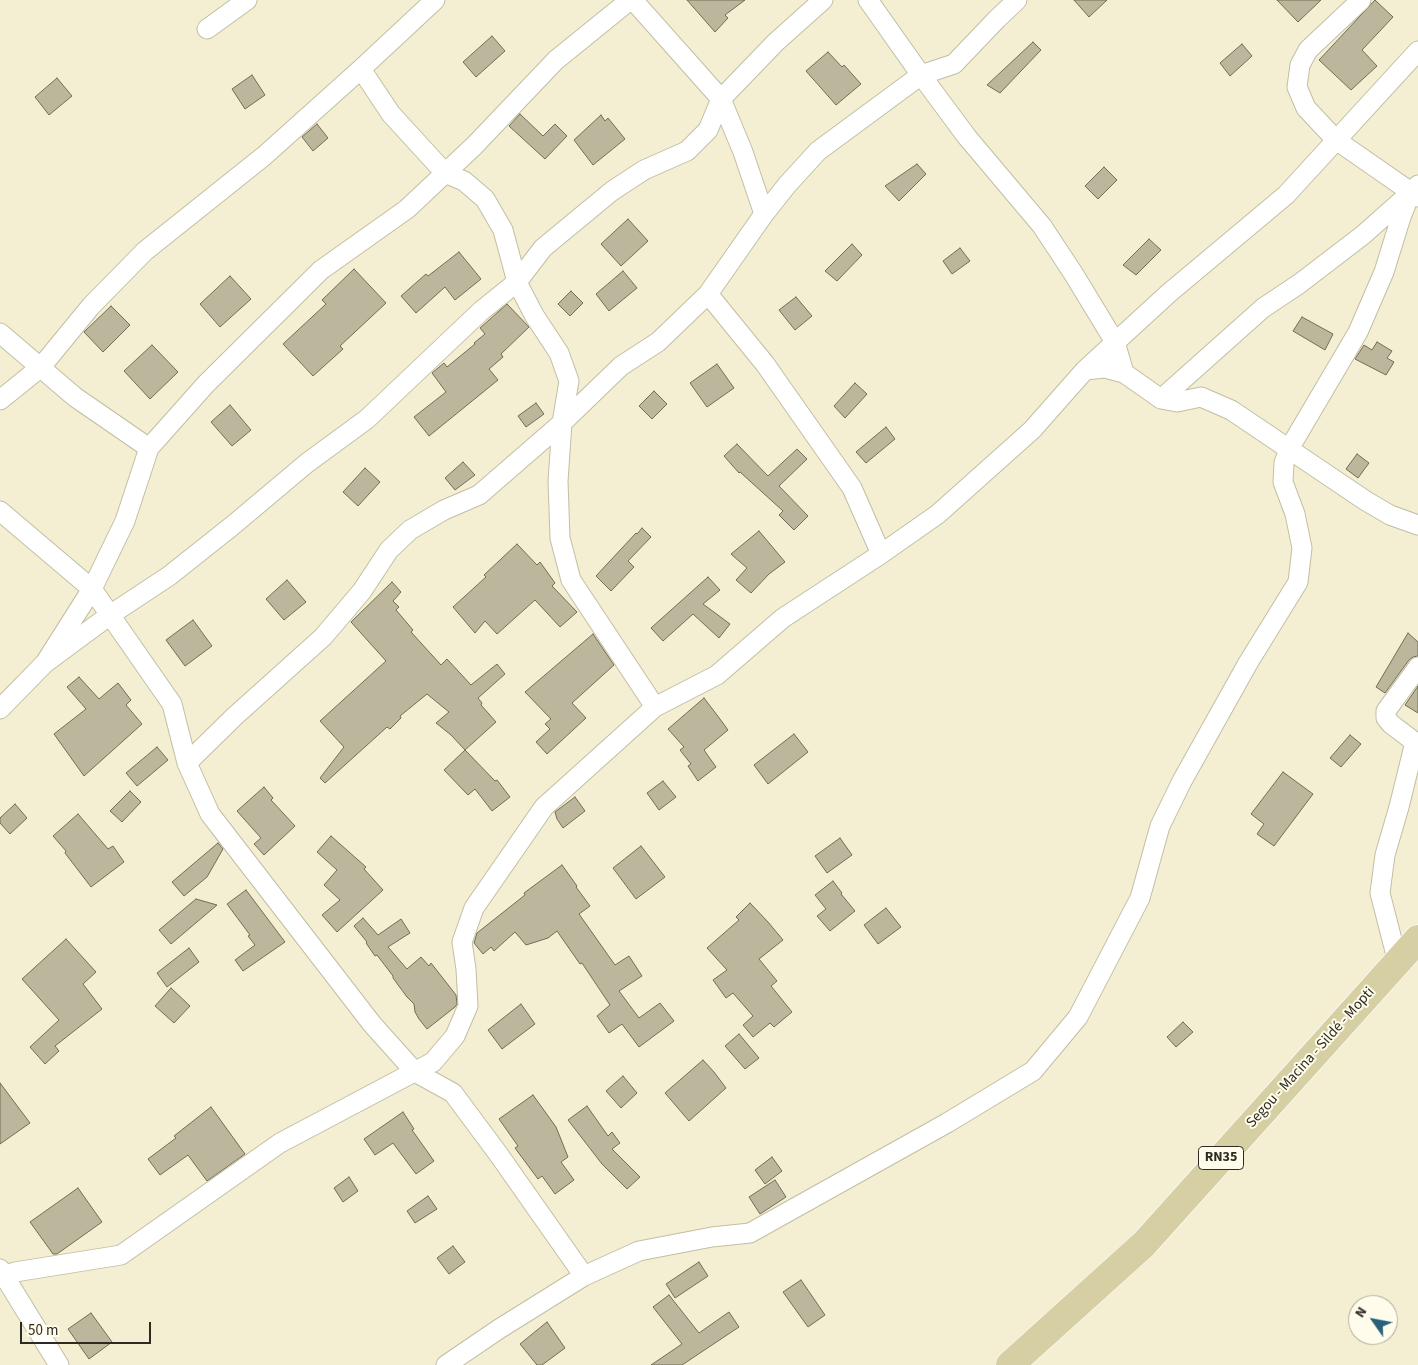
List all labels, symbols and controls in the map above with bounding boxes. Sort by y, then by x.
street label: Segou - Macina - Sildé - Mopti [1243,984,1379,1132]
road number: RN35 [1198,1146,1244,1170]
north arrow [1348,1295,1398,1345]
text: N [1350,1303,1372,1322]
scale bar [22,1312,154,1344]
text: 50 m [28,1320,58,1341]

